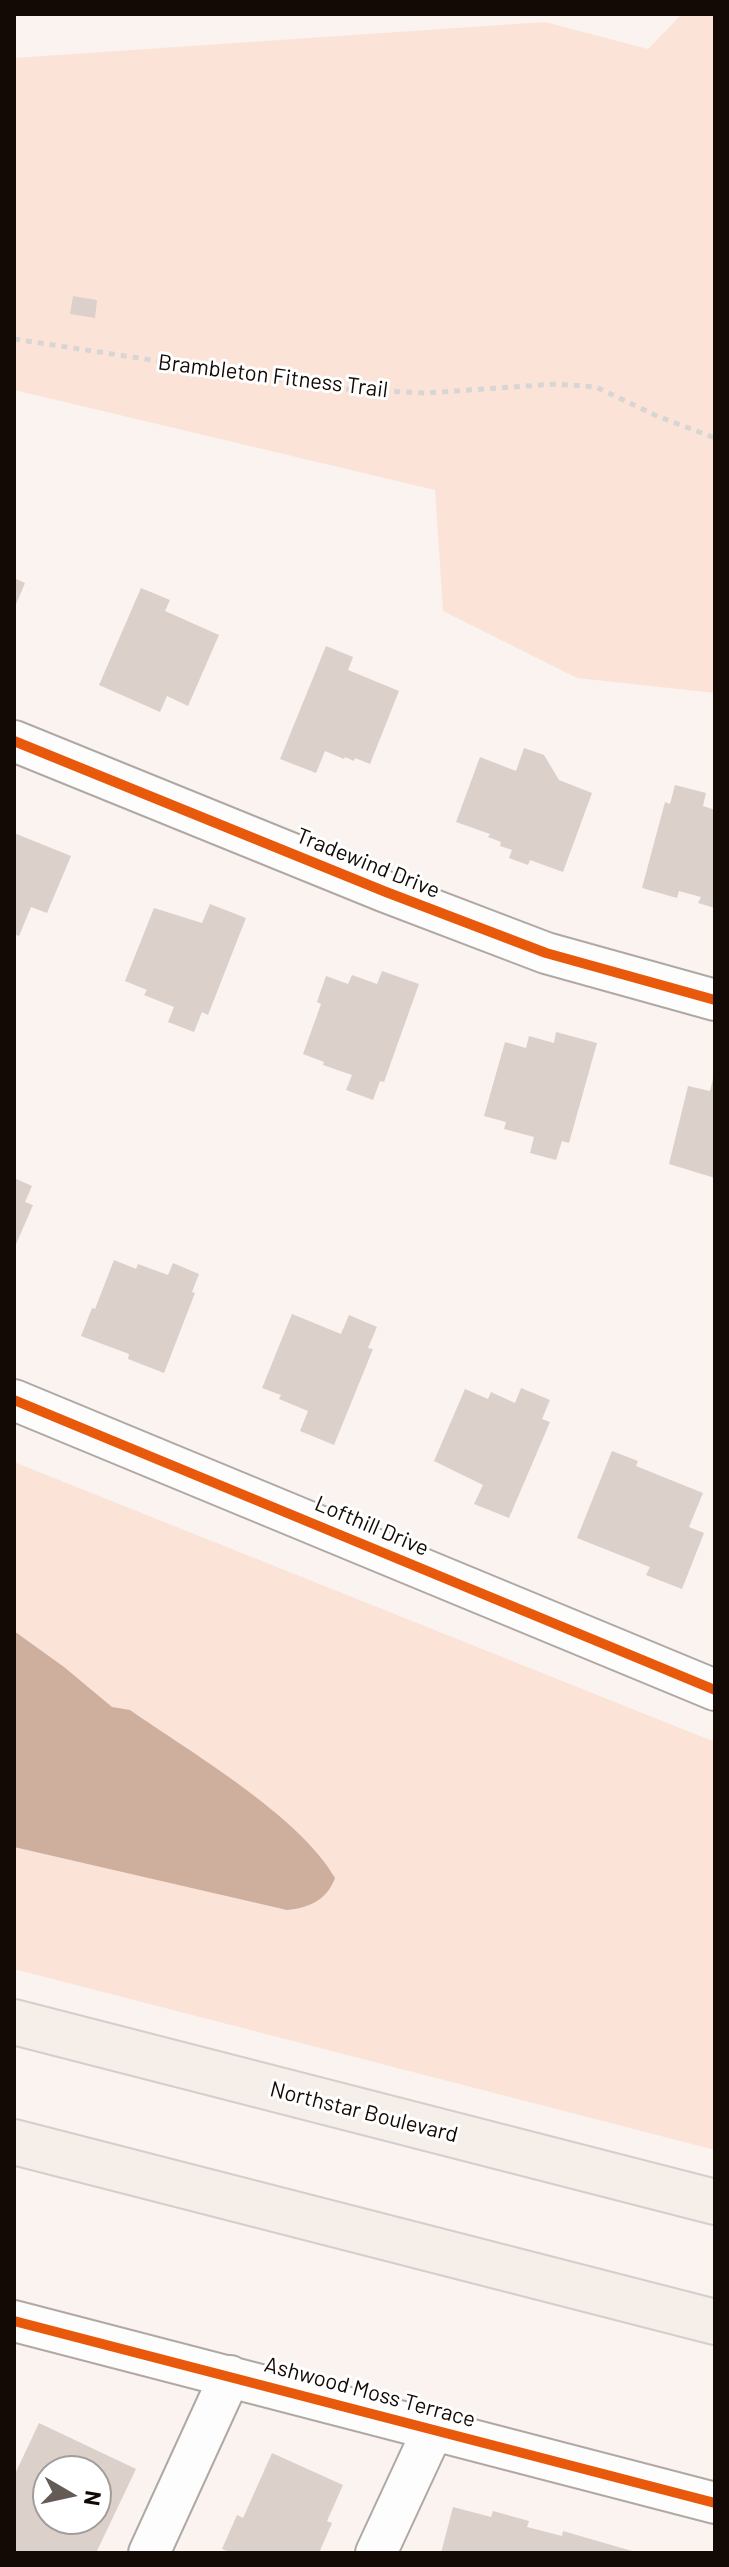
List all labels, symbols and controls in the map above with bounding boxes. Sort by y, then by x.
street label: Brambleton Fitness Trail [156,349,390,403]
street label: Tradewind Drive [292,822,444,904]
street label: Lofthill Drive [311,1490,433,1562]
street label: Northstar Boulevard [267,2076,461,2148]
street label: Ashwood Moss Terrace [262,2351,478,2433]
north arrow [32,2455,112,2535]
text: N [80,2489,108,2508]

